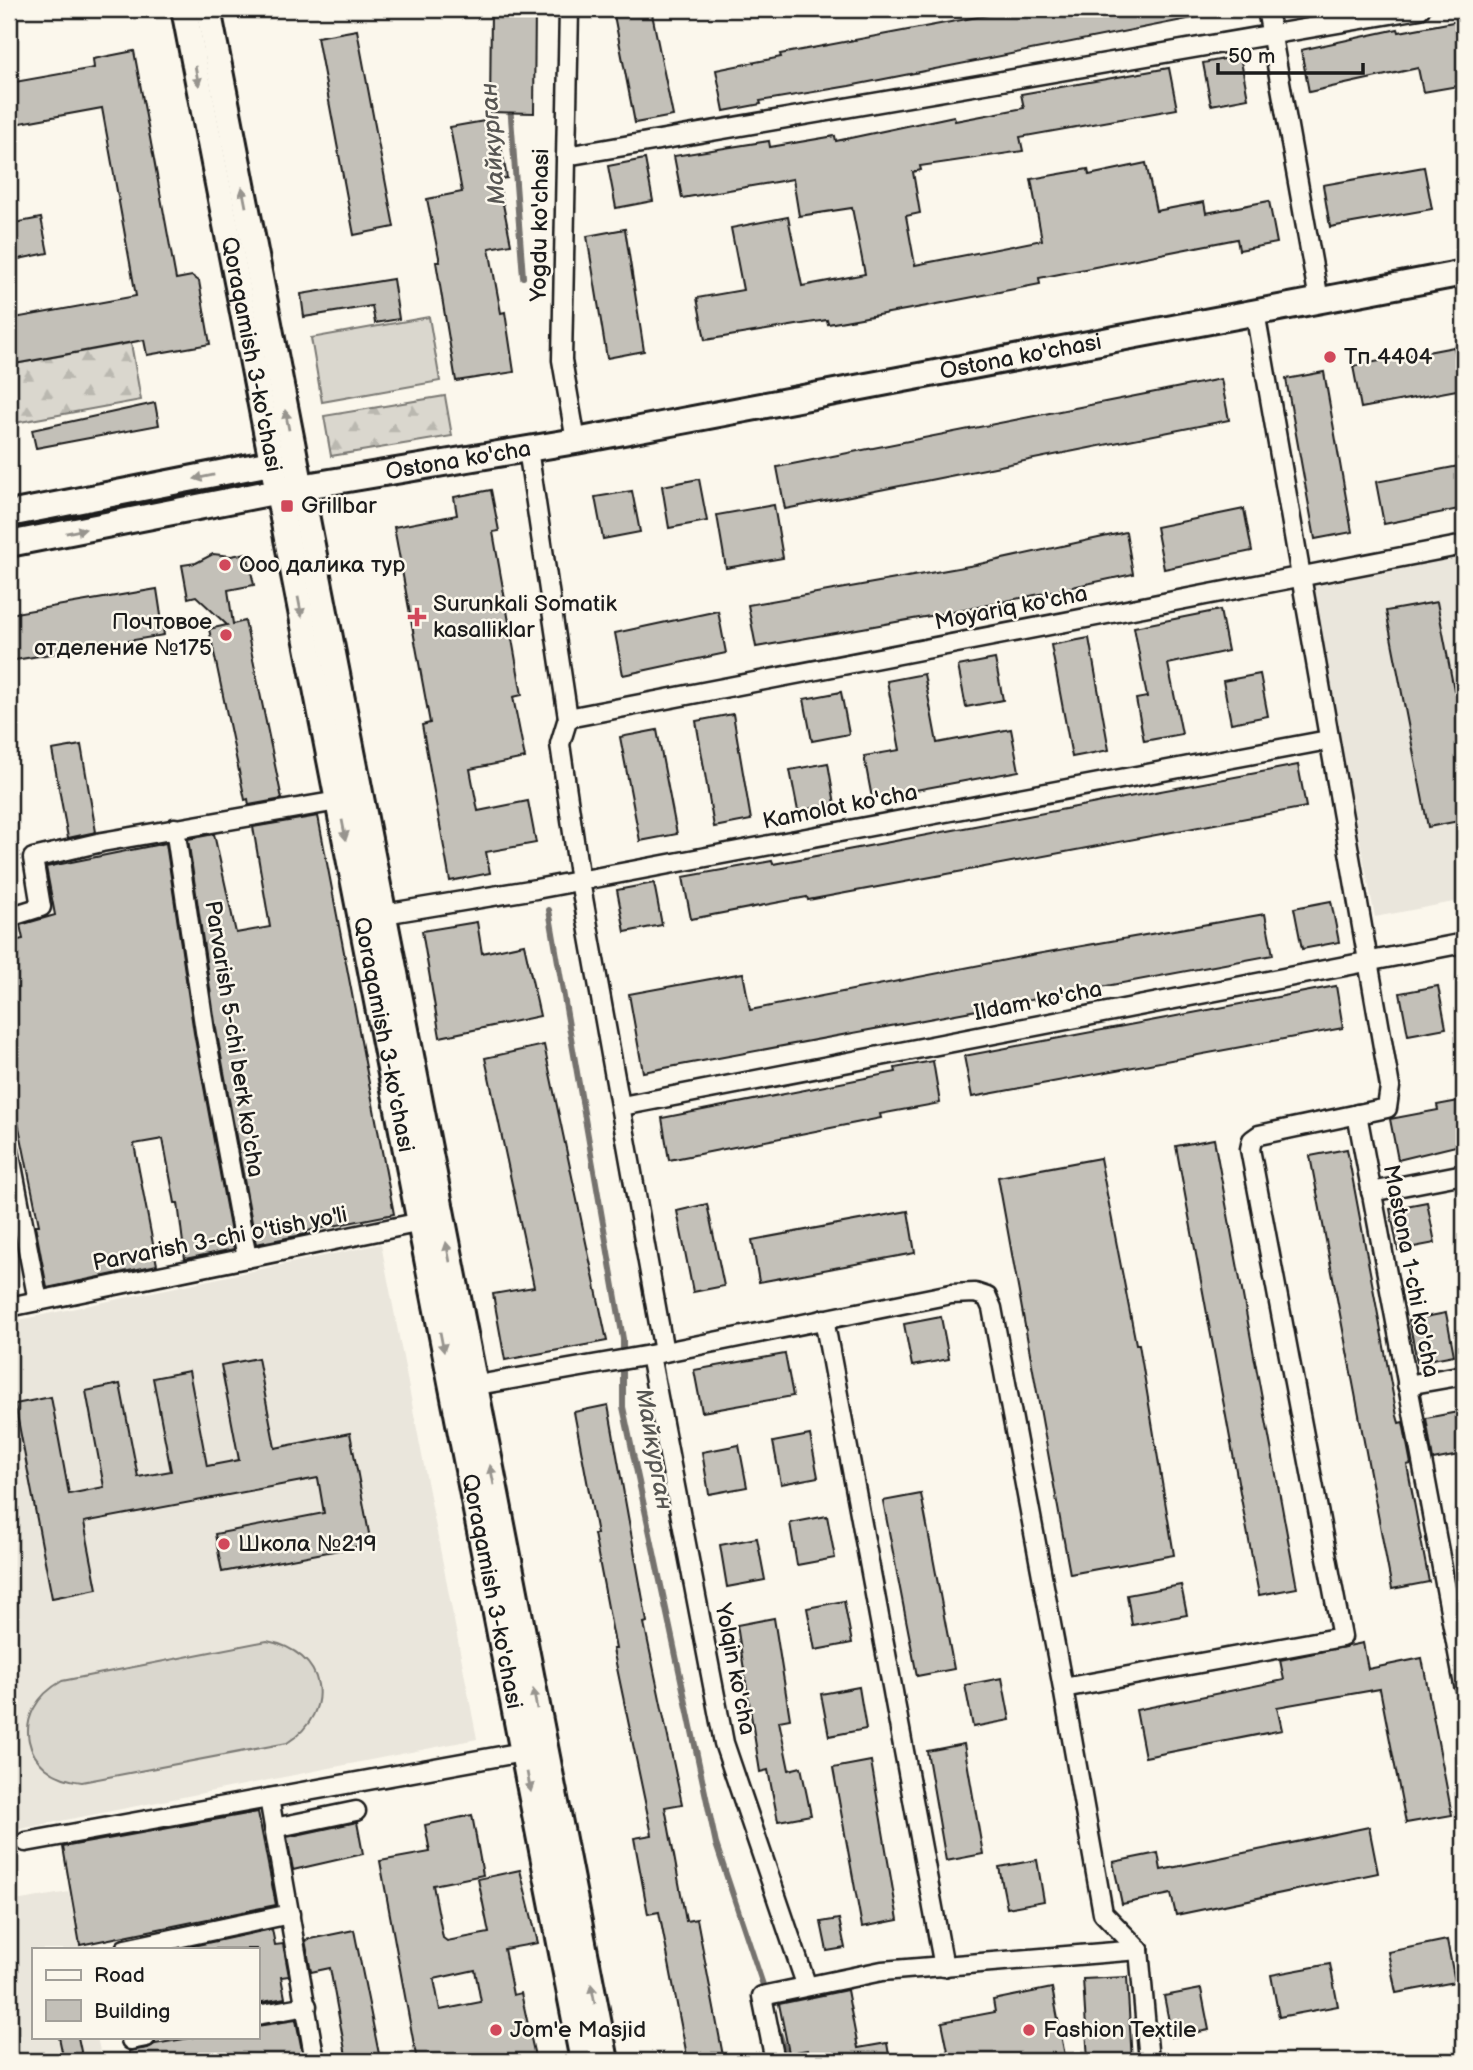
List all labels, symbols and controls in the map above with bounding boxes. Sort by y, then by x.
scale bar [1218,32,1363,76]
text: 50 m [1228,44,1275,69]
one-way arrow [191,65,202,87]
water label: Майкурган [474,82,512,206]
street label: Yogdu ko'chasi [525,148,555,303]
one-way arrow [239,186,250,208]
street label: Qoraqamish 3-ko'chasi [215,235,288,474]
street label: Ostona ko'chasi [938,328,1104,386]
place label: Тп 4404 [1344,343,1433,371]
marker: Тп 4404 [1322,349,1338,365]
one-way arrow [281,409,292,431]
street label: Ostona ko'cha [383,435,533,487]
one-way arrow [193,472,215,483]
place label: Grillbar [301,492,377,520]
marker: Grillbar [279,498,295,514]
one-way arrow [65,525,87,536]
place label: Ооо далика тур [239,551,405,579]
marker: Ооо далика тур [217,557,233,573]
street label: Moyariq ko'cha [932,579,1090,637]
place label: Surunkali Somatik kasalliklar [433,590,617,644]
one-way arrow [294,596,305,618]
marker: Surunkali Somatik kasalliklar [407,607,427,627]
place label: Почтовое отделение №175 [34,608,212,662]
marker: Почтовое отделение №175 [218,627,234,643]
street label: Kamolot ko'cha [760,778,920,836]
one-way arrow [339,819,350,841]
street label: Parvarish 5-chi berk ko'cha [198,899,270,1179]
street label: Qoraqamish 3-ko'chasi [347,915,420,1155]
street label: Ildam ko'cha [972,975,1104,1027]
street label: Mastona 1-chi ko'cha [1377,1162,1445,1380]
street label: Parvarish 3-chi o'tish yo'li [90,1201,350,1277]
one-way arrow [443,1241,454,1263]
one-way arrow [437,1331,448,1353]
water label: Майкурган [629,1386,679,1512]
one-way arrow [486,1464,497,1486]
street label: Qoraqamish 3-ko'chasi [455,1471,528,1711]
place label: Школа №219 [238,1530,377,1558]
marker: Школа №219 [216,1536,232,1552]
street label: Yolqin ko'cha [708,1600,762,1737]
one-way arrow [530,1688,541,1710]
one-way arrow [523,1771,534,1793]
legend [32,1948,259,2038]
text: Road [94,1963,145,1988]
one-way arrow [587,1983,598,2005]
text: Building [94,1999,170,2024]
place label: Jom'e Masjid [510,2016,646,2044]
place label: Fashion Textile [1043,2016,1197,2044]
marker: Jom'e Masjid [488,2022,504,2038]
marker: Fashion Textile [1021,2022,1037,2038]

